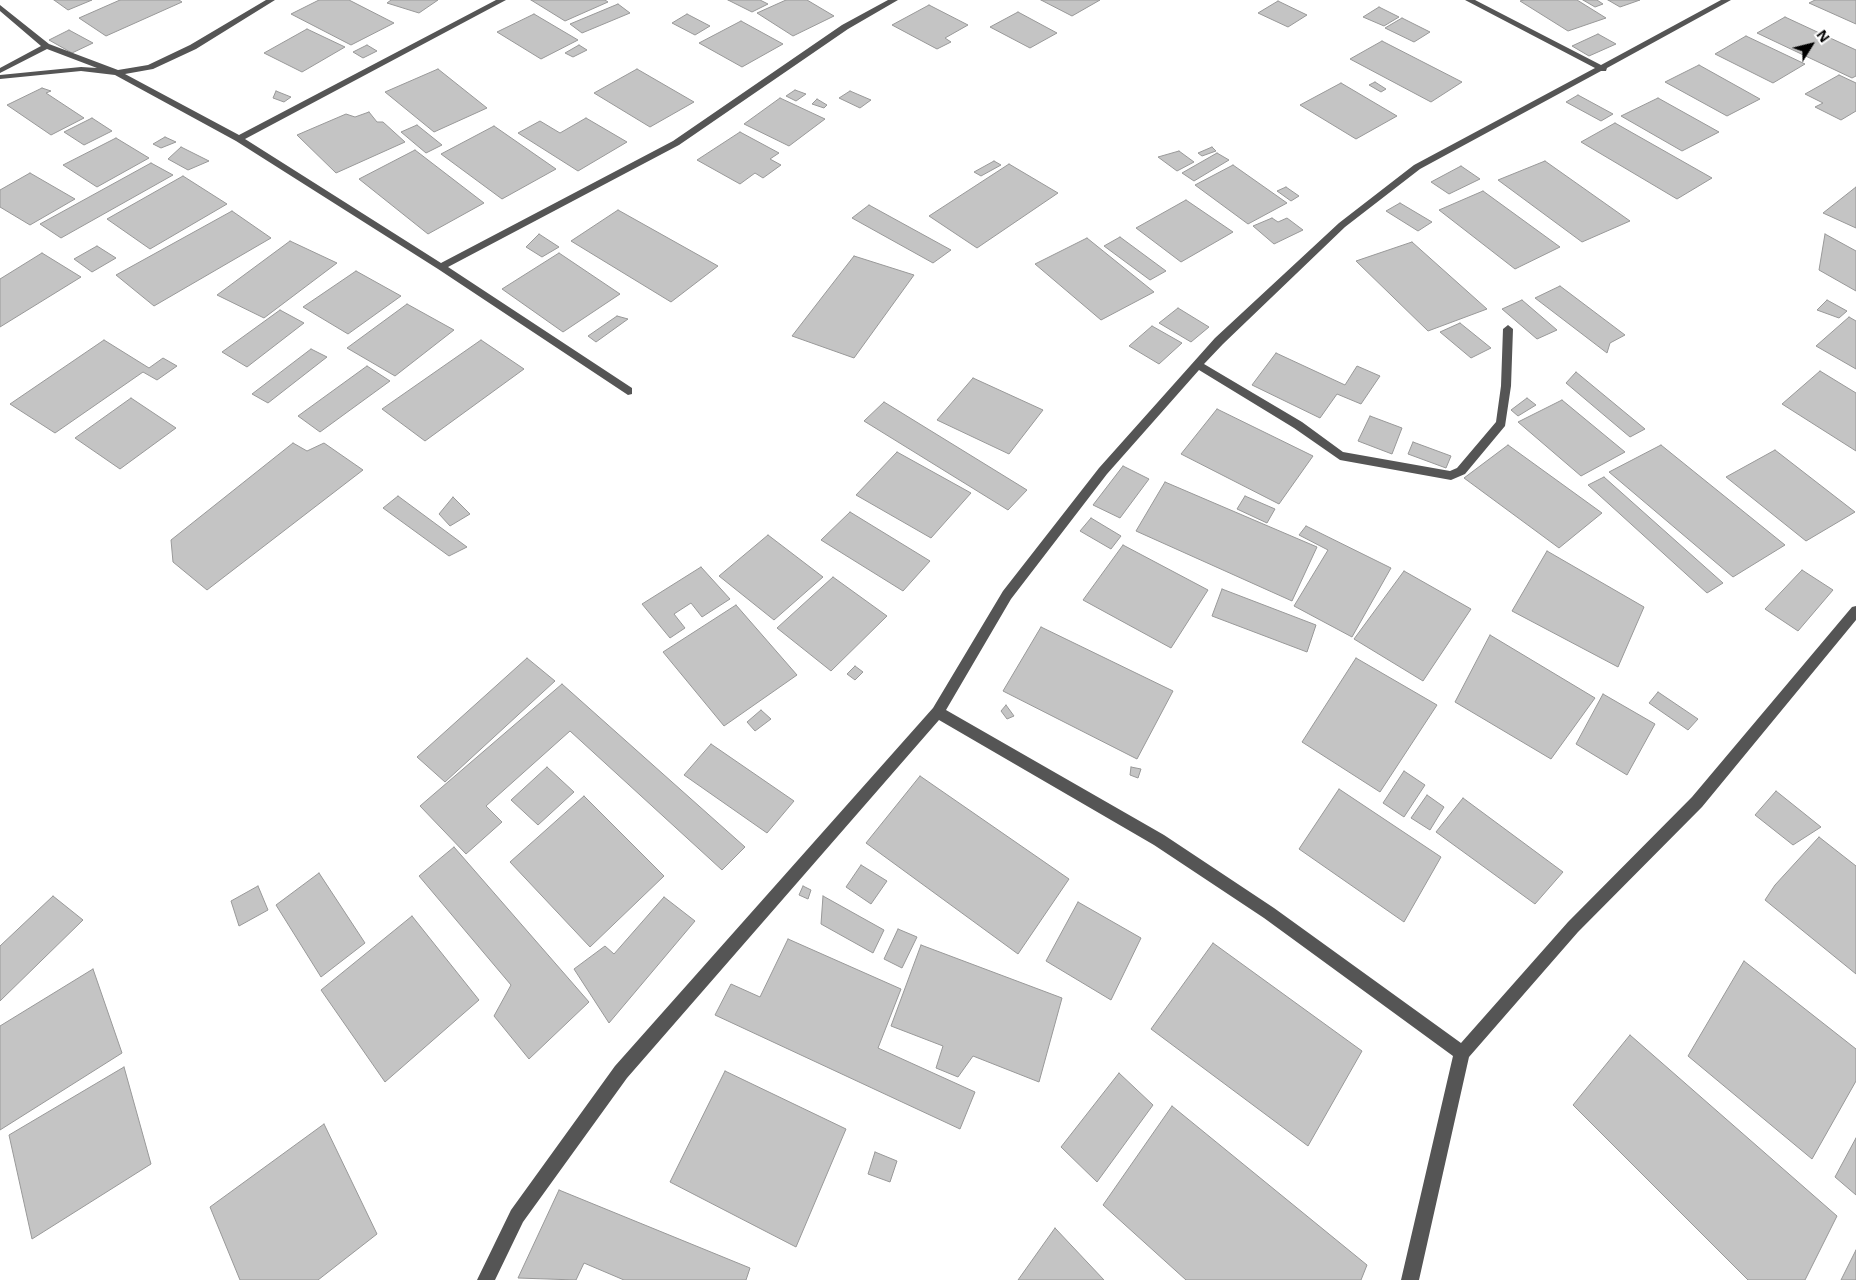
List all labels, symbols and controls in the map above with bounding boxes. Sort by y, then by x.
north arrow [1786,20,1836,70]
text: N [1813,26,1835,46]

